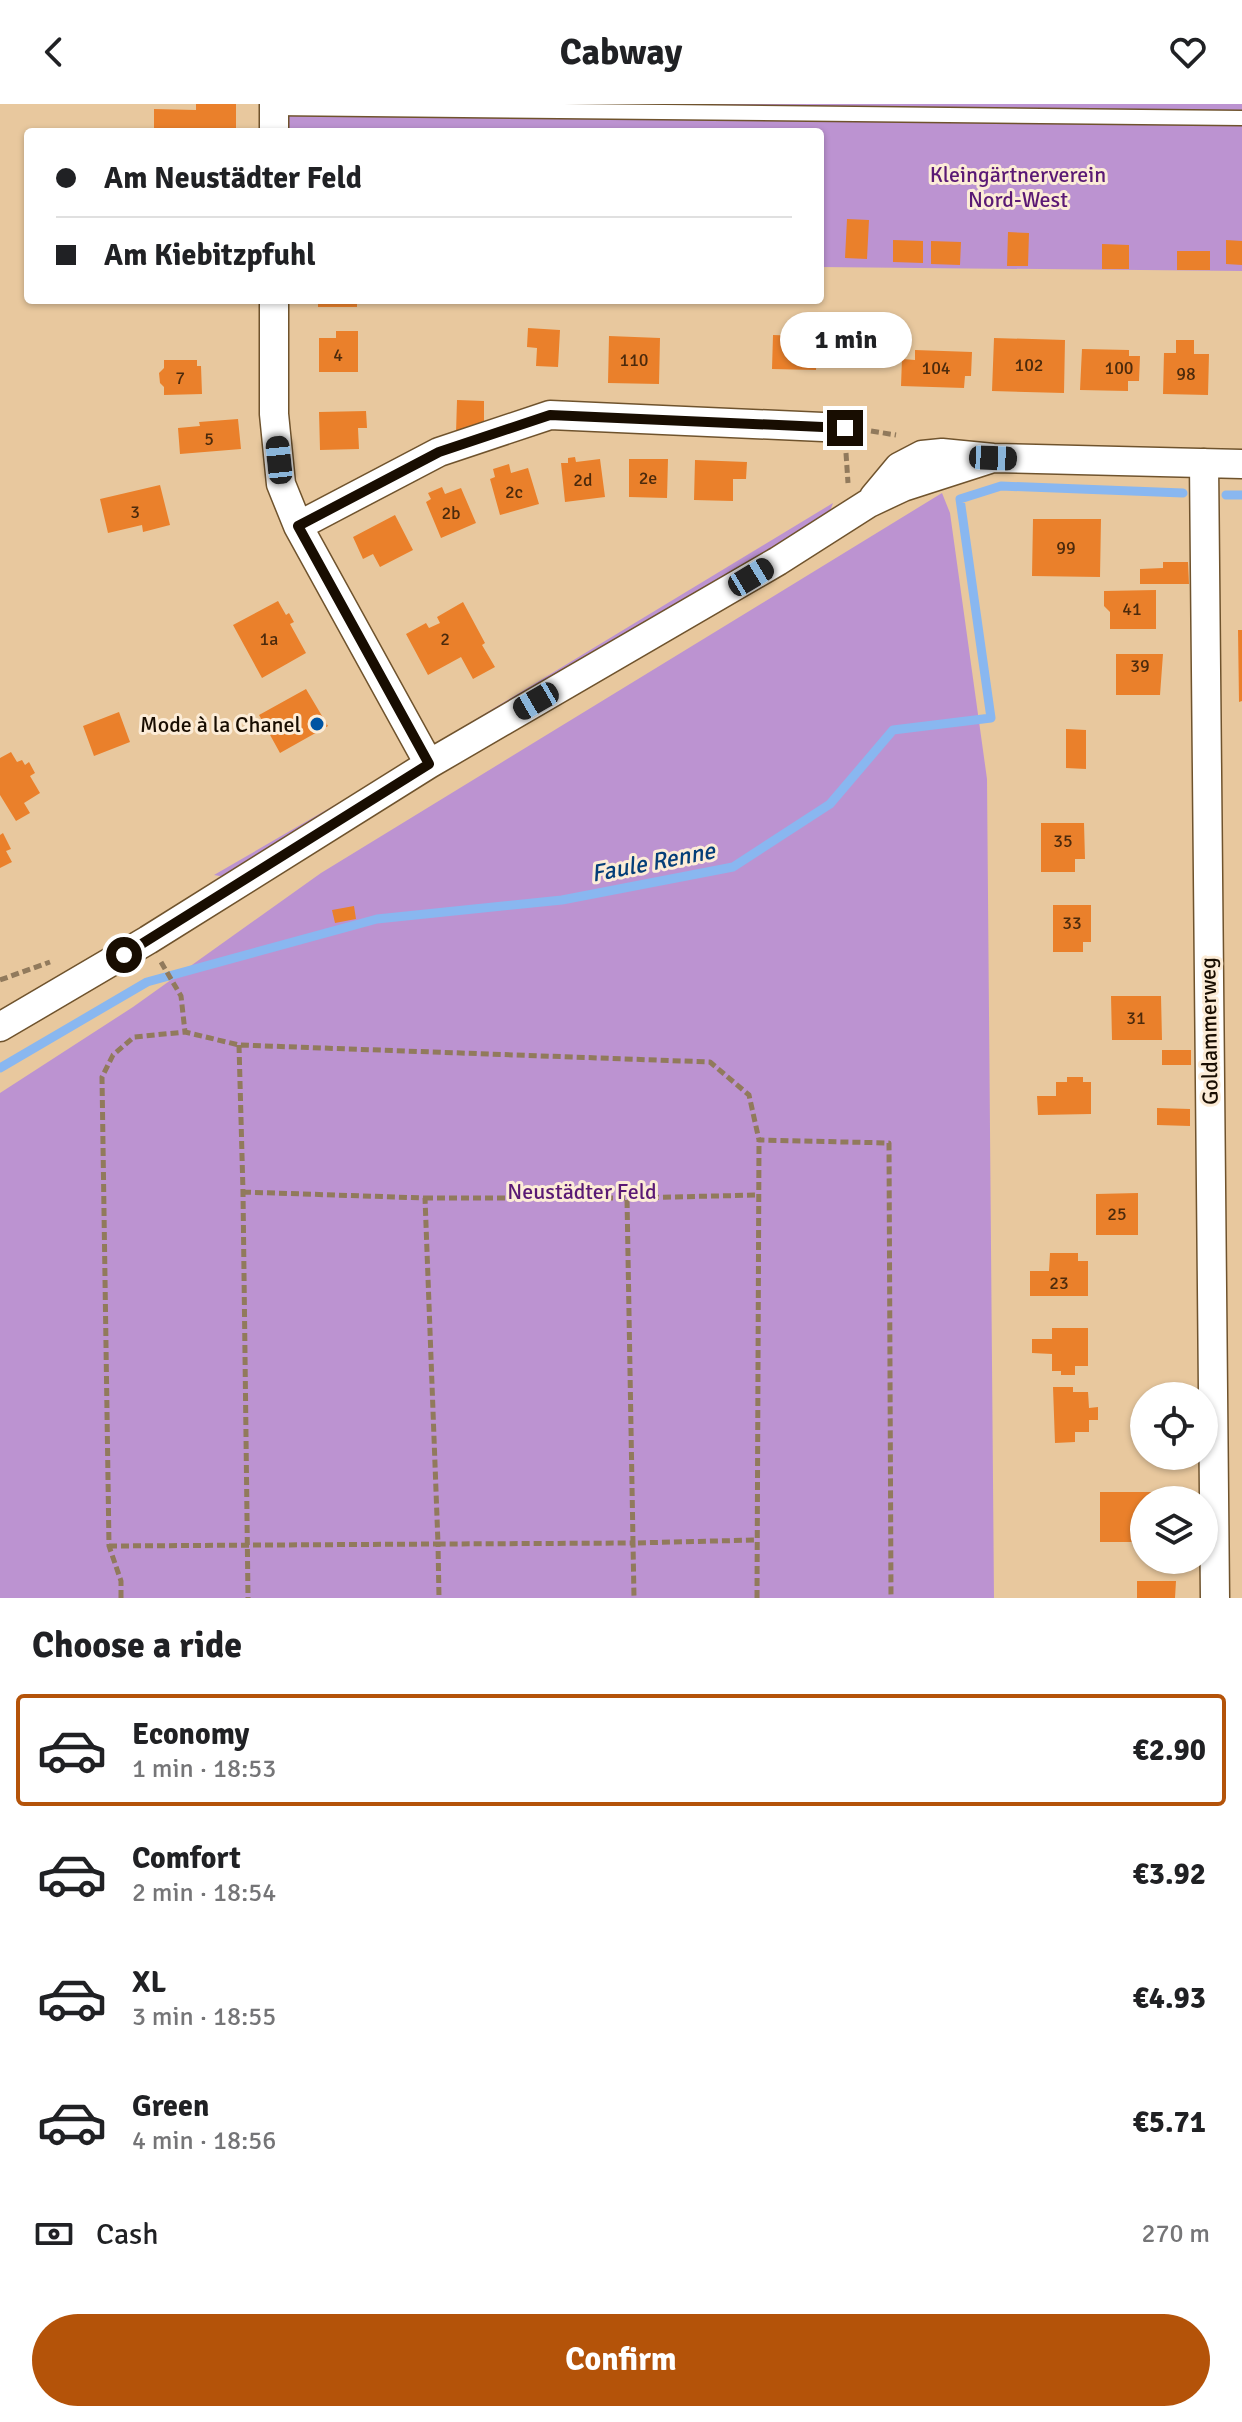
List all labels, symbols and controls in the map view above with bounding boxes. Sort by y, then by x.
icon: back [32,30,76,74]
text: Cabway [560,30,682,75]
icon: heart [1166,30,1210,74]
text: Am Neustädter Feld [104,160,362,197]
park label: Kleingärtnerverein Nord-West [930,161,1106,213]
text: Am Kiebitzpfuhl [104,237,316,274]
callout: 1 min [779,312,911,368]
text: 1 min [815,324,877,356]
house number: 4 [333,344,343,366]
house number: 110 [619,349,649,371]
house number: 102 [1014,354,1044,376]
house number: 104 [921,357,951,379]
house number: 100 [1104,357,1134,379]
house number: 98 [1176,363,1196,385]
house number: 7 [175,367,185,389]
route end [827,410,863,446]
house number: 5 [204,428,214,450]
car [265,435,293,485]
car [969,445,1017,471]
house number: 2e [639,467,657,489]
house number: 2d [573,469,593,491]
house number: 2c [505,481,523,503]
house number: 3 [130,501,140,523]
house number: 2b [441,502,461,524]
house number: 99 [1056,537,1076,559]
car [724,554,778,600]
house number: 41 [1122,598,1142,620]
house number: 1a [260,628,278,650]
house number: 2 [440,628,450,650]
house number: 39 [1130,655,1150,677]
car [509,679,563,723]
place label: Mode à la Chanel [140,711,301,738]
marker: Mode à la Chanel [308,715,326,733]
house number: 35 [1053,830,1073,852]
water label: Faule Renne [589,835,718,889]
house number: 33 [1062,912,1082,934]
route start [106,937,142,973]
street label: Goldammerweg [1194,957,1224,1105]
house number: 31 [1126,1007,1146,1029]
park label: Neustädter Feld [507,1178,657,1205]
house number: 25 [1107,1203,1127,1225]
house number: 23 [1049,1272,1069,1294]
map controls [1130,1382,1218,1574]
button: locate [1130,1382,1218,1470]
button: layers [1130,1486,1218,1574]
text: Choose a ride [32,1623,242,1668]
icon: car [36,1714,108,1786]
text: Economy [132,1716,249,1753]
text: €2.90 [1133,1732,1206,1769]
text: 1 min · 18:53 [132,1753,276,1785]
icon: car [36,1838,108,1910]
text: Comfort [132,1840,241,1877]
text: €3.92 [1133,1856,1206,1893]
text: 2 min · 18:54 [132,1877,276,1909]
icon: car [36,1962,108,2034]
text: XL [132,1964,166,2001]
text: €4.93 [1133,1980,1206,2017]
text: 3 min · 18:55 [132,2001,276,2033]
icon: car [36,2086,108,2158]
text: Green [132,2088,209,2125]
text: €5.71 [1133,2104,1206,2141]
text: 4 min · 18:56 [132,2125,276,2157]
icon: cash [32,2212,76,2256]
text: Cash [96,2216,159,2253]
text: 270 m [1141,2218,1210,2250]
button: Confirm [32,2314,1210,2406]

